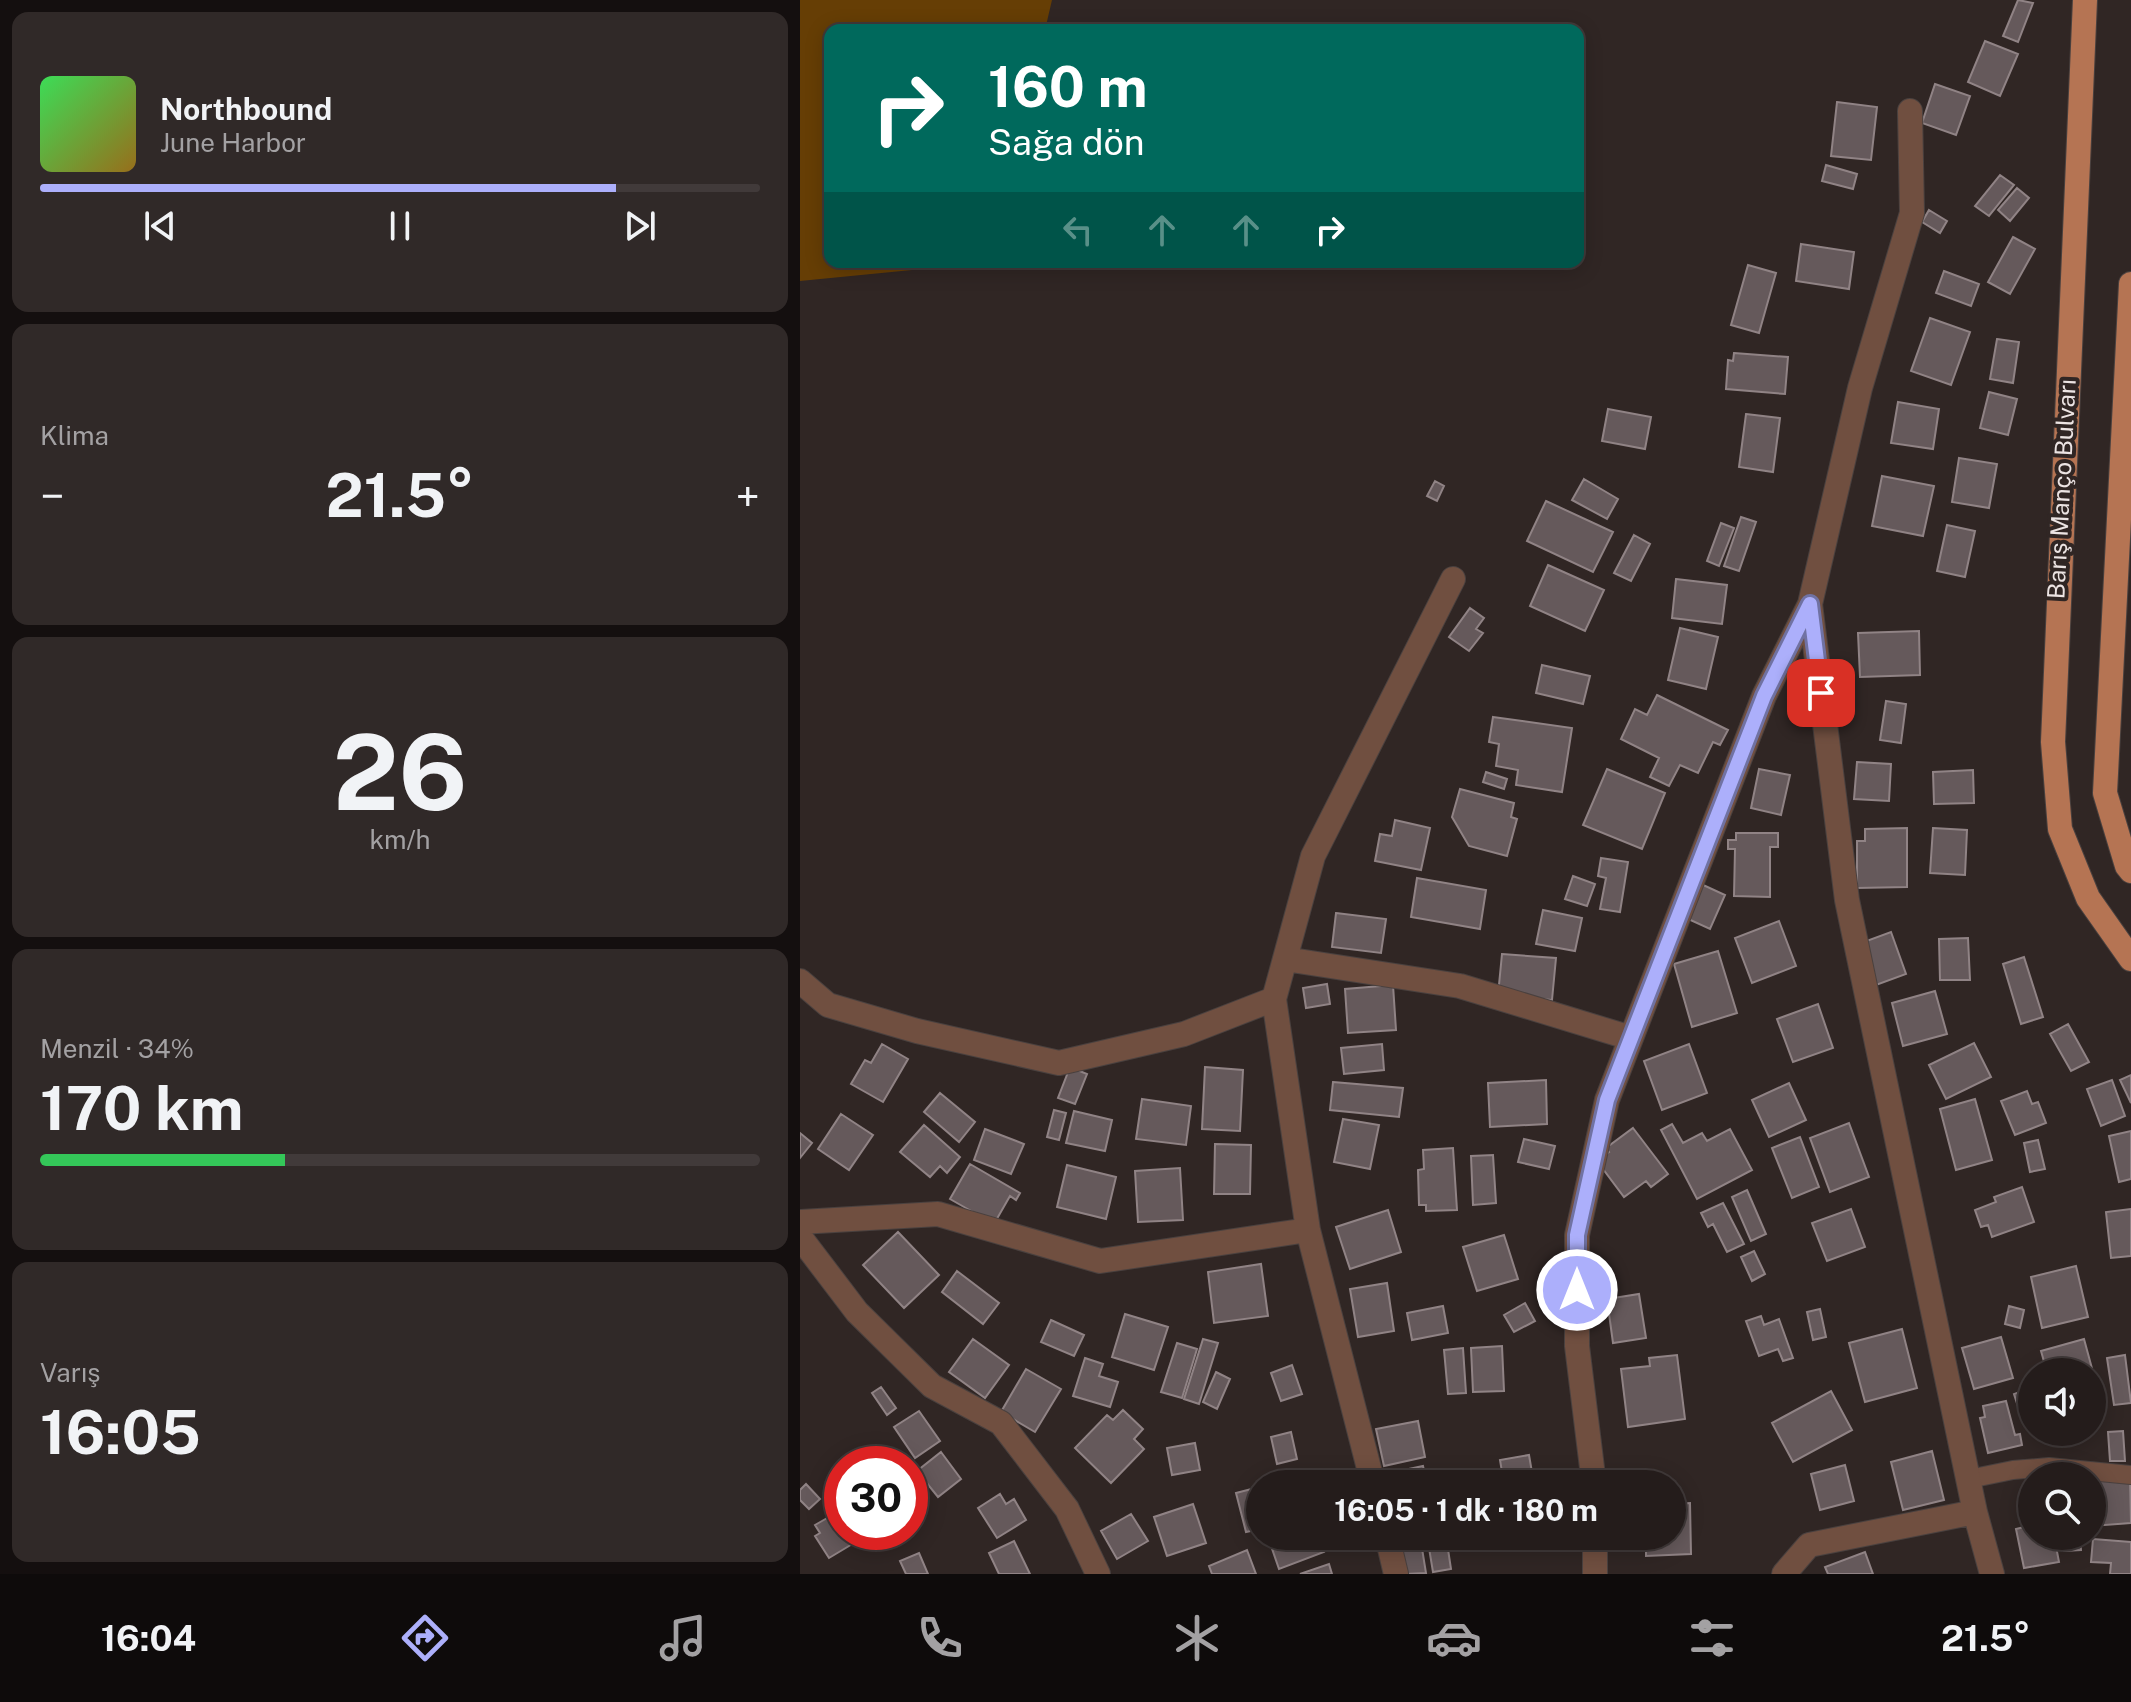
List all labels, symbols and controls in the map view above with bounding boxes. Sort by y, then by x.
text: 160 m [988,54,1148,120]
icon: right [856,56,960,160]
text: Northbound [160,91,332,127]
text: Sağa dön [988,121,1145,163]
text: June Harbor [160,127,306,158]
icon: previous [138,204,182,248]
icon: pause [378,204,422,248]
icon: next [618,204,662,248]
icon: left [1056,208,1100,252]
icon: ahead [1140,208,1184,252]
icon: ahead [1224,208,1268,252]
icon: right [1308,208,1352,252]
street label: Barış Manço Bulvarı [2041,378,2081,600]
text: Klima [40,420,109,451]
text: 21.5° [326,460,474,531]
text: − [40,470,64,522]
text: + [736,470,760,522]
pin [1787,659,1855,727]
icon: arrive [1799,671,1843,715]
text: 26 [333,711,467,833]
text: km/h [369,824,431,855]
text: Menzil · 34% [40,1033,194,1064]
text: 170 km [40,1073,243,1144]
position arrow [1535,1248,1619,1332]
text: Varış [40,1357,100,1388]
map controls [2018,1358,2106,1550]
button: sound [2018,1358,2106,1446]
text: 16:05 [40,1397,201,1468]
speed limit sign: 30 [824,1446,928,1550]
button: search [2018,1462,2106,1550]
text: 16:05 · 1 dk · 180 m [1334,1492,1598,1528]
icon: directions [397,1610,453,1666]
icon: music [655,1610,711,1666]
icon: phone [912,1610,968,1666]
icon: climate [1169,1610,1225,1666]
icon: car [1426,1610,1482,1666]
icon: filters [1684,1610,1740,1666]
text: 16:04 [101,1617,196,1659]
text: 21.5° [1941,1617,2030,1659]

